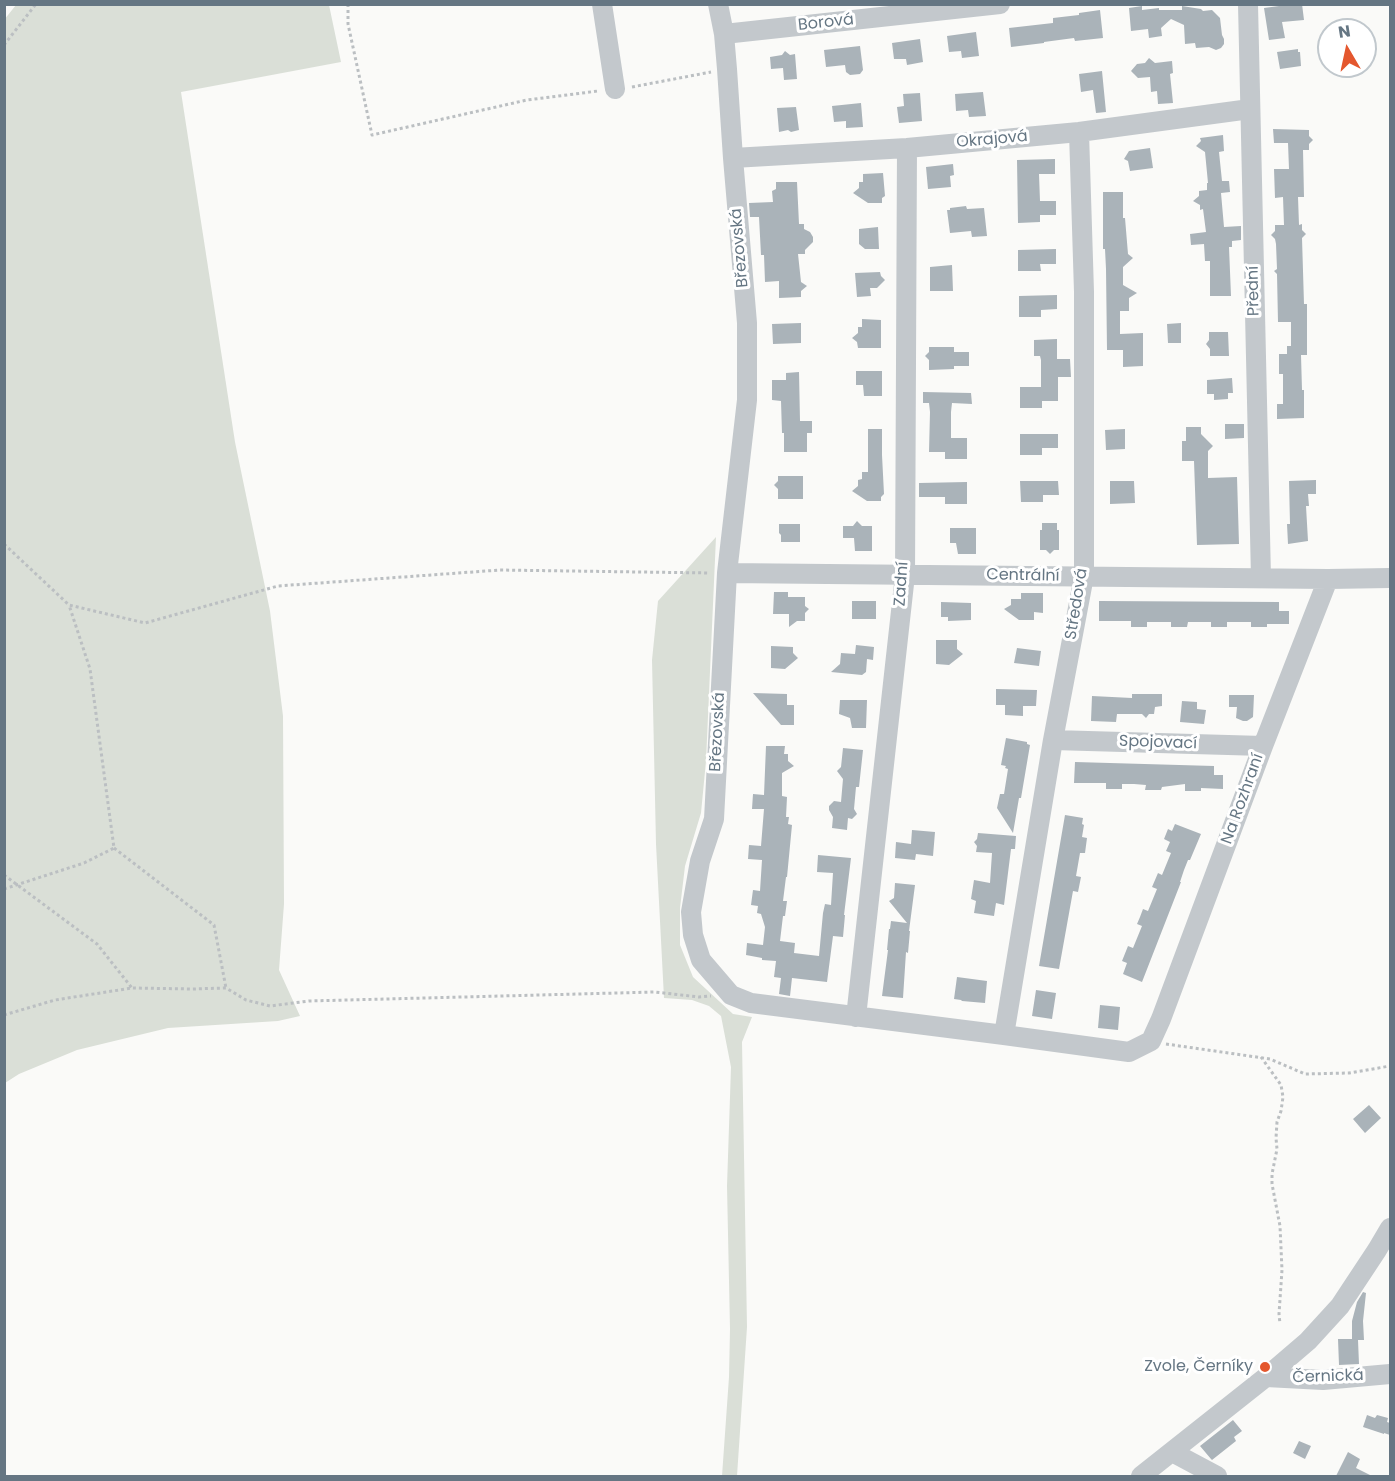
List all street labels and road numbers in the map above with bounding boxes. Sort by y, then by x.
street label: Borová [797,11,855,35]
street label: Okrajová [955,127,1029,153]
street label: Březovská [727,208,753,288]
street label: Přední [1244,266,1264,316]
street label: Zadní [891,561,913,607]
street label: Centrální [986,566,1060,586]
street label: Středová [1062,567,1092,641]
street label: Březovská [706,692,730,772]
street label: Spojovací [1119,732,1197,754]
street label: Na Rozhraní [1218,751,1268,847]
street label: Černická [1292,1366,1364,1388]

